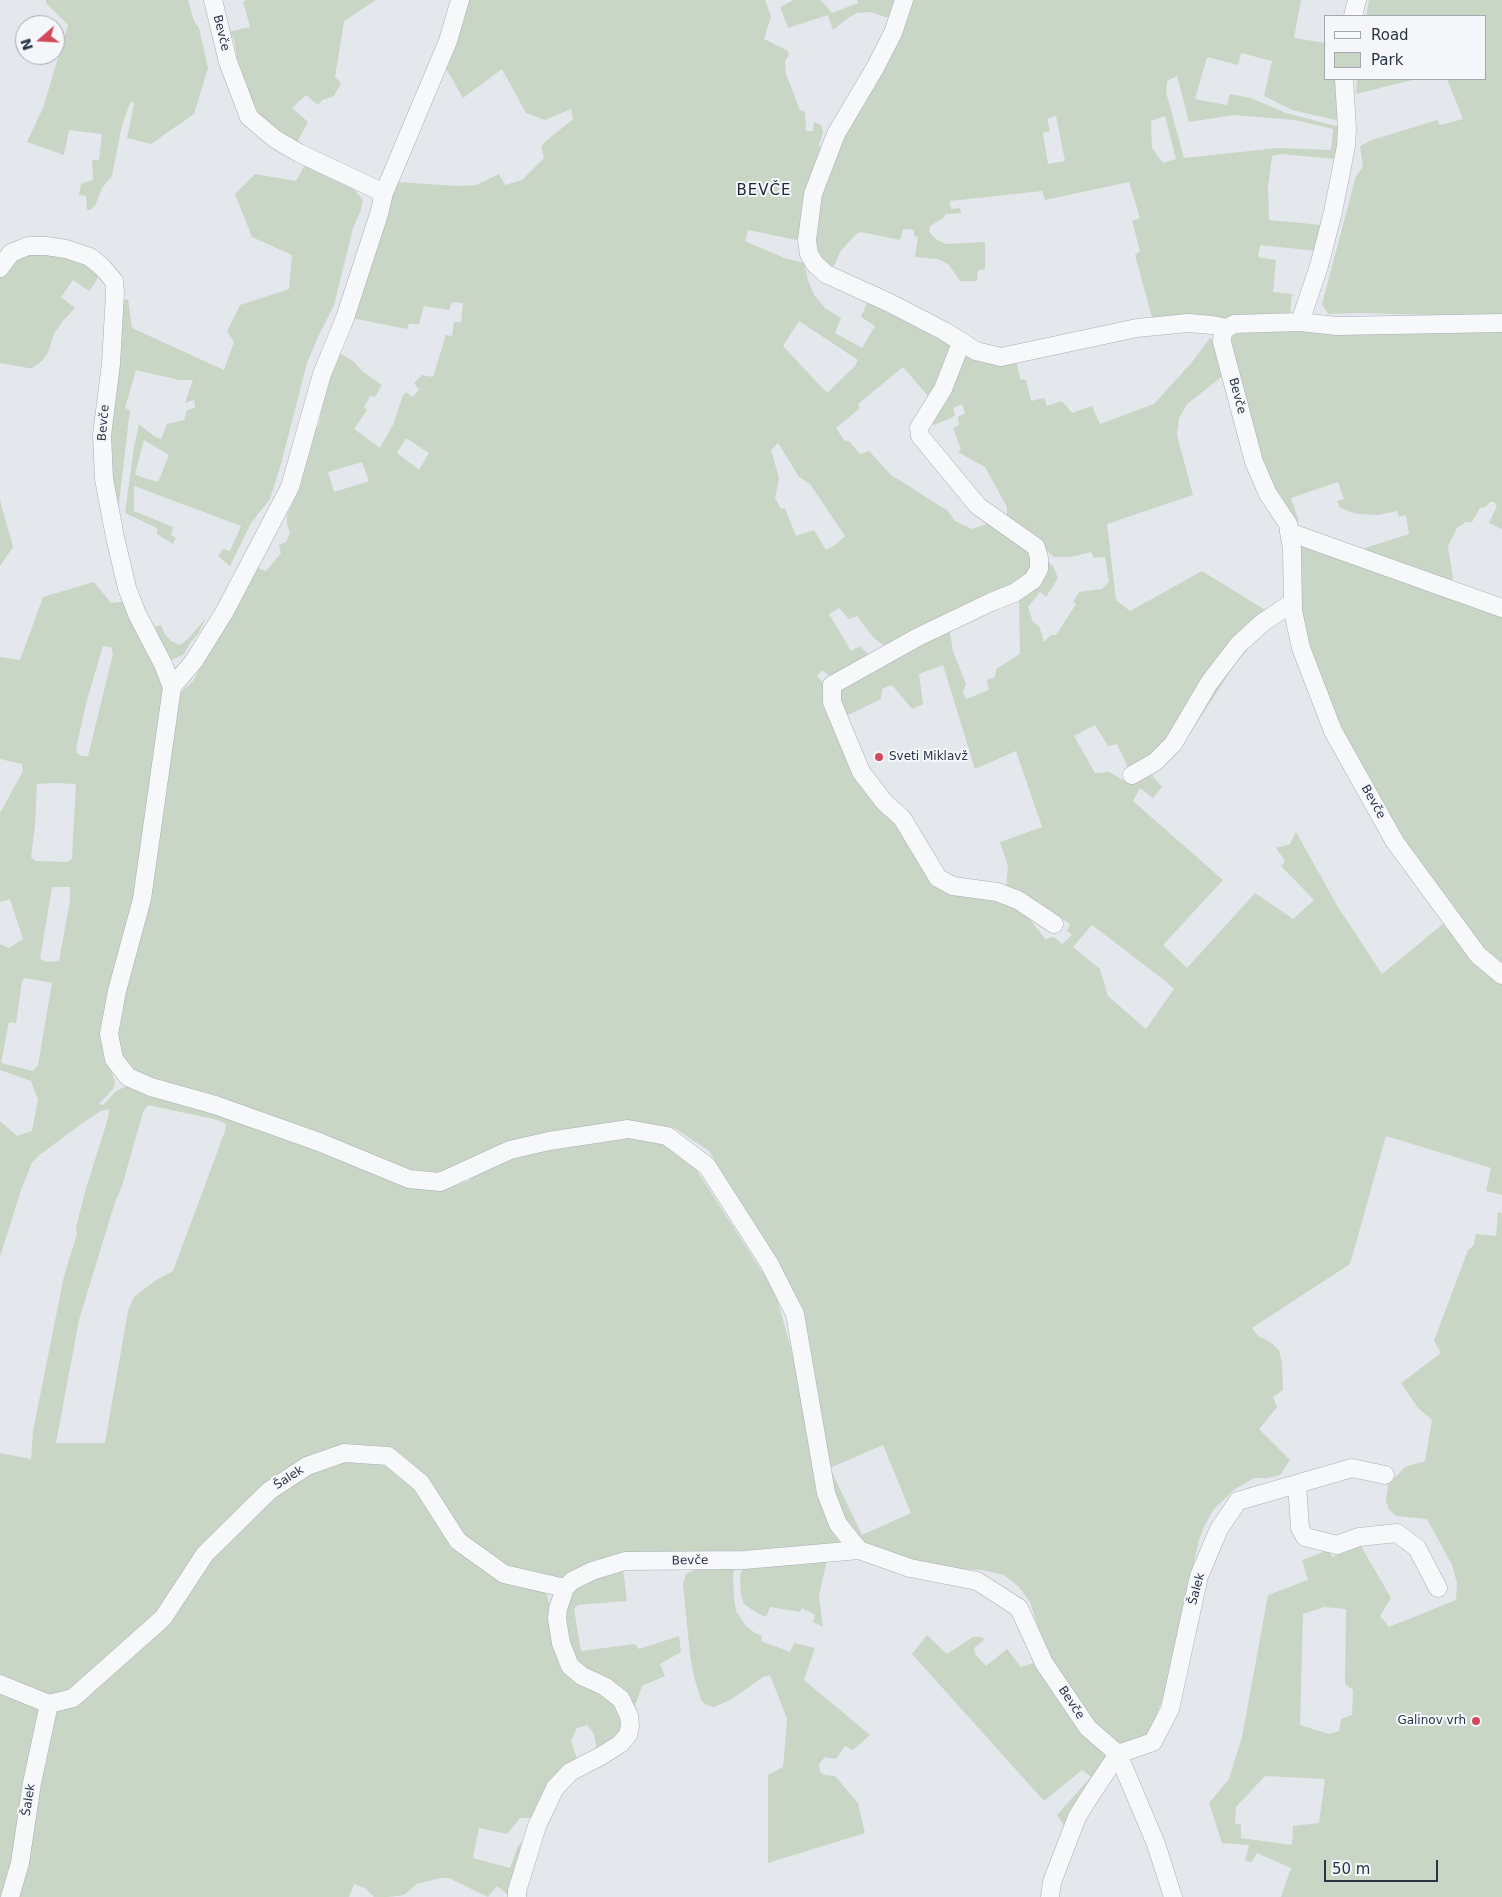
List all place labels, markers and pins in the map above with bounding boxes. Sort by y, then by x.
place label: Sveti Miklavž [889,750,968,764]
marker: Sveti Miklavž [873,751,885,763]
place label: Galinov vrh [1397,1714,1466,1728]
marker: Galinov vrh [1470,1715,1482,1727]

